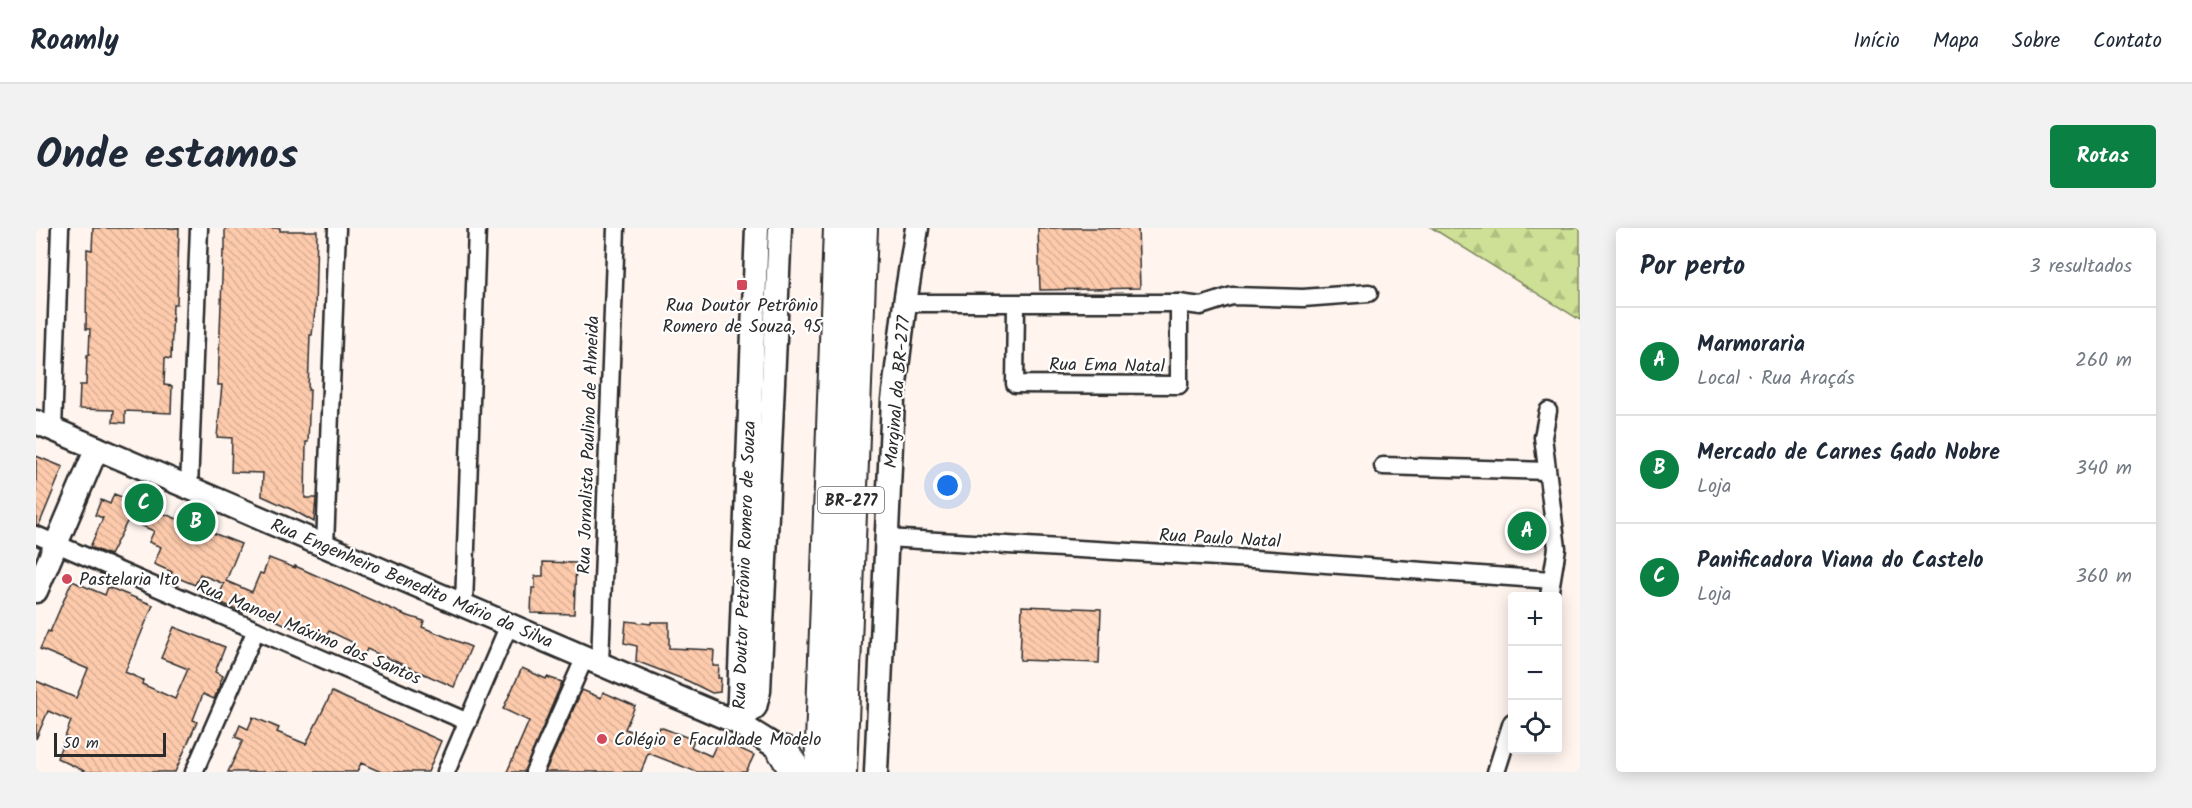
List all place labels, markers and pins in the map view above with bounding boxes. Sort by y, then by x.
marker: Rua Doutor Petrônio Romero de Souza, 95 [735,278,749,292]
place label: Rua Doutor Petrônio Romero de Souza, 95 [662,292,823,342]
pin: C [124,480,164,526]
pin: B [176,500,216,544]
pin: A [1508,508,1546,554]
place label: Pastelaria Ito [79,566,179,595]
marker: Pastelaria Ito [60,572,74,586]
place label: Colégio e Faculdade Modelo [614,726,821,755]
marker: Colégio e Faculdade Modelo [595,732,609,746]

